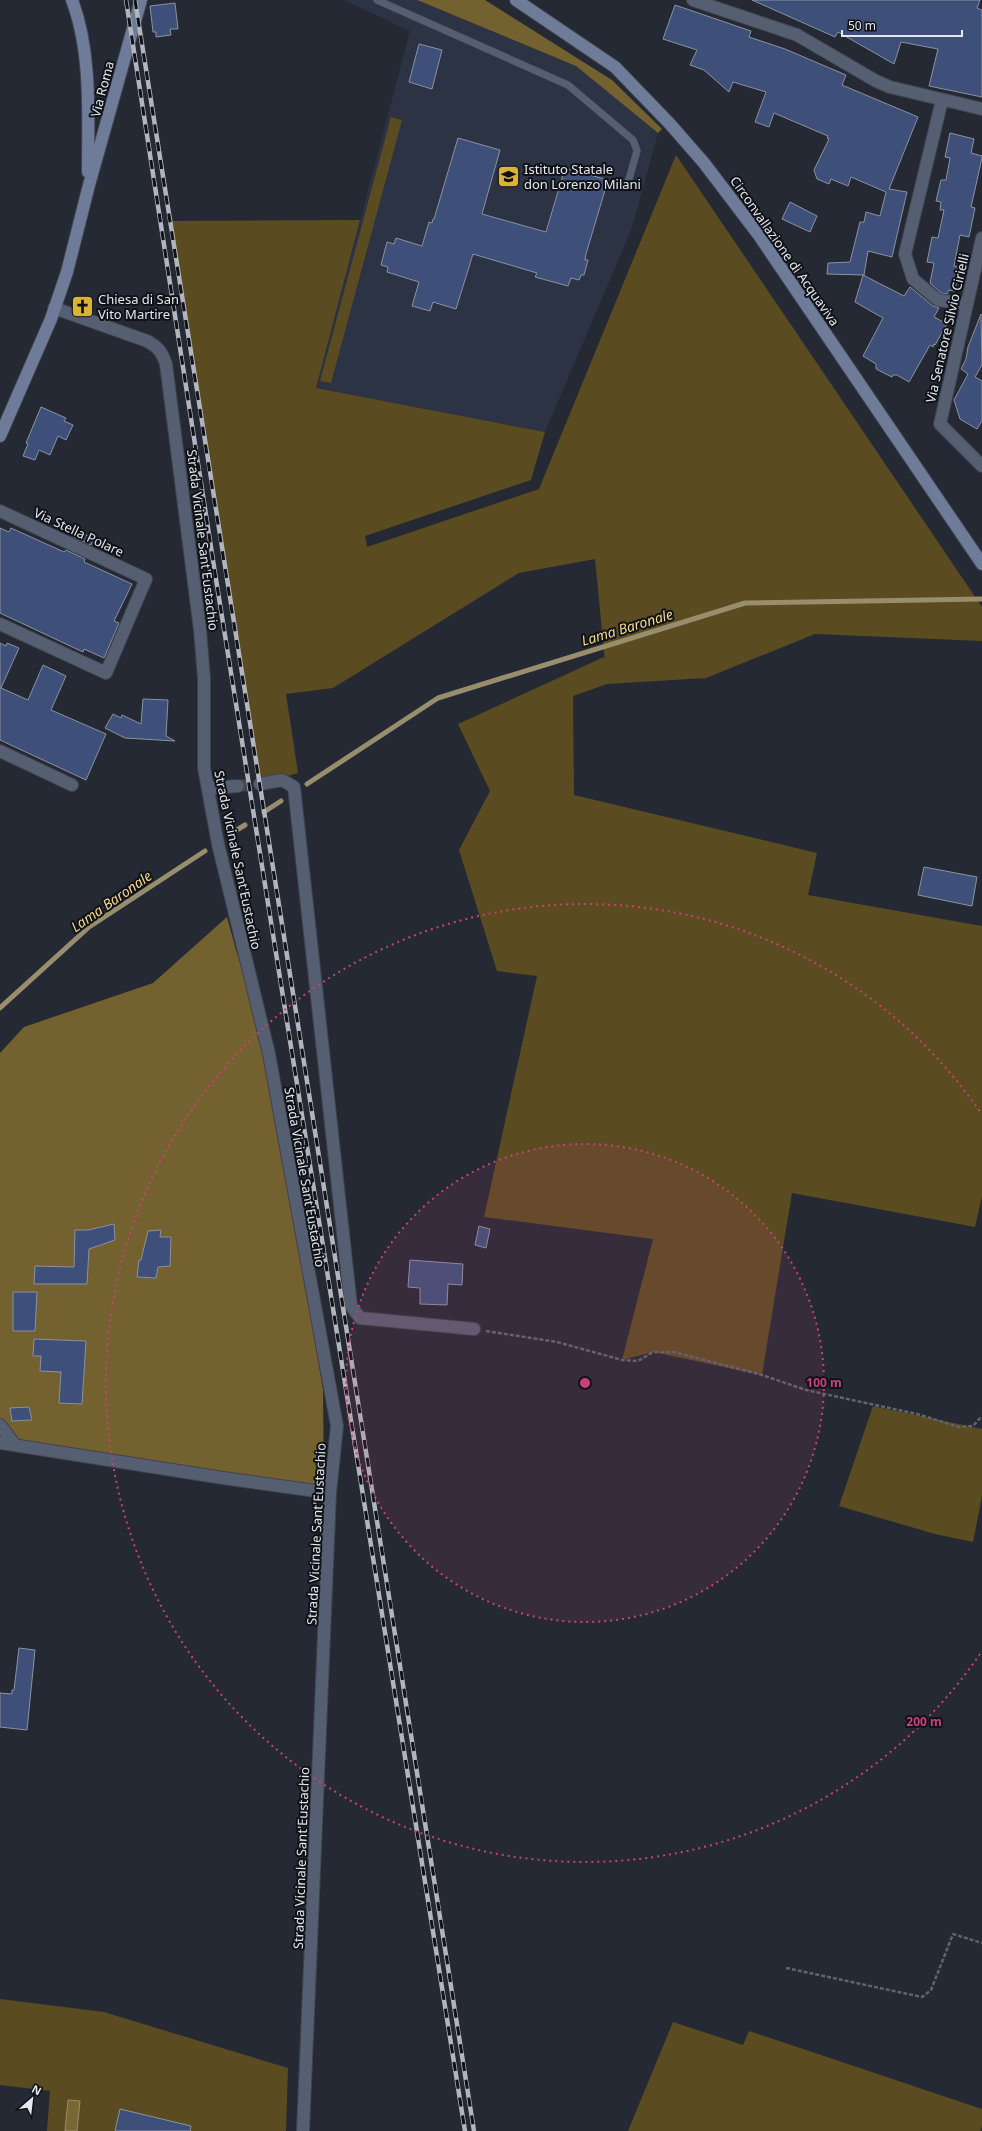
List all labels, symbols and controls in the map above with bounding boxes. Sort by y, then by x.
scale bar [842,12,962,38]
text: 50 m [848,17,876,34]
street label: Via Roma [86,59,118,119]
place label: Istituto Statale don Lorenzo Milani [524,160,641,193]
school or university icon: Istituto Statale don Lorenzo Milani [496,163,522,189]
street label: Circonvallazione di Acquaviva [726,172,844,330]
street label: Via Senatore Silvio Cirielli [921,252,973,404]
place label: Chiesa di San Vito Martire [98,290,179,323]
church icon: Chiesa di San Vito Martire [70,293,96,319]
street label: Strada Vicinale Sant'Eustachio [183,448,223,632]
street label: Via Stella Polare [31,503,127,561]
water label: Lama Baronale [579,604,675,650]
street label: Strada Vicinale Sant'Eustachio [210,769,266,951]
water label: Lama Baronale [67,866,155,936]
street label: Strada Vicinale Sant'Eustachio [280,1086,330,1268]
text: 100 m [806,1374,842,1391]
centre of rings [578,1376,592,1390]
street label: Strada Vicinale Sant'Eustachio [302,1442,330,1626]
text: 200 m [906,1713,942,1730]
street label: Strada Vicinale Sant'Eustachio [289,1766,313,1949]
north arrow [12,2079,52,2119]
text: N [29,2081,44,2098]

